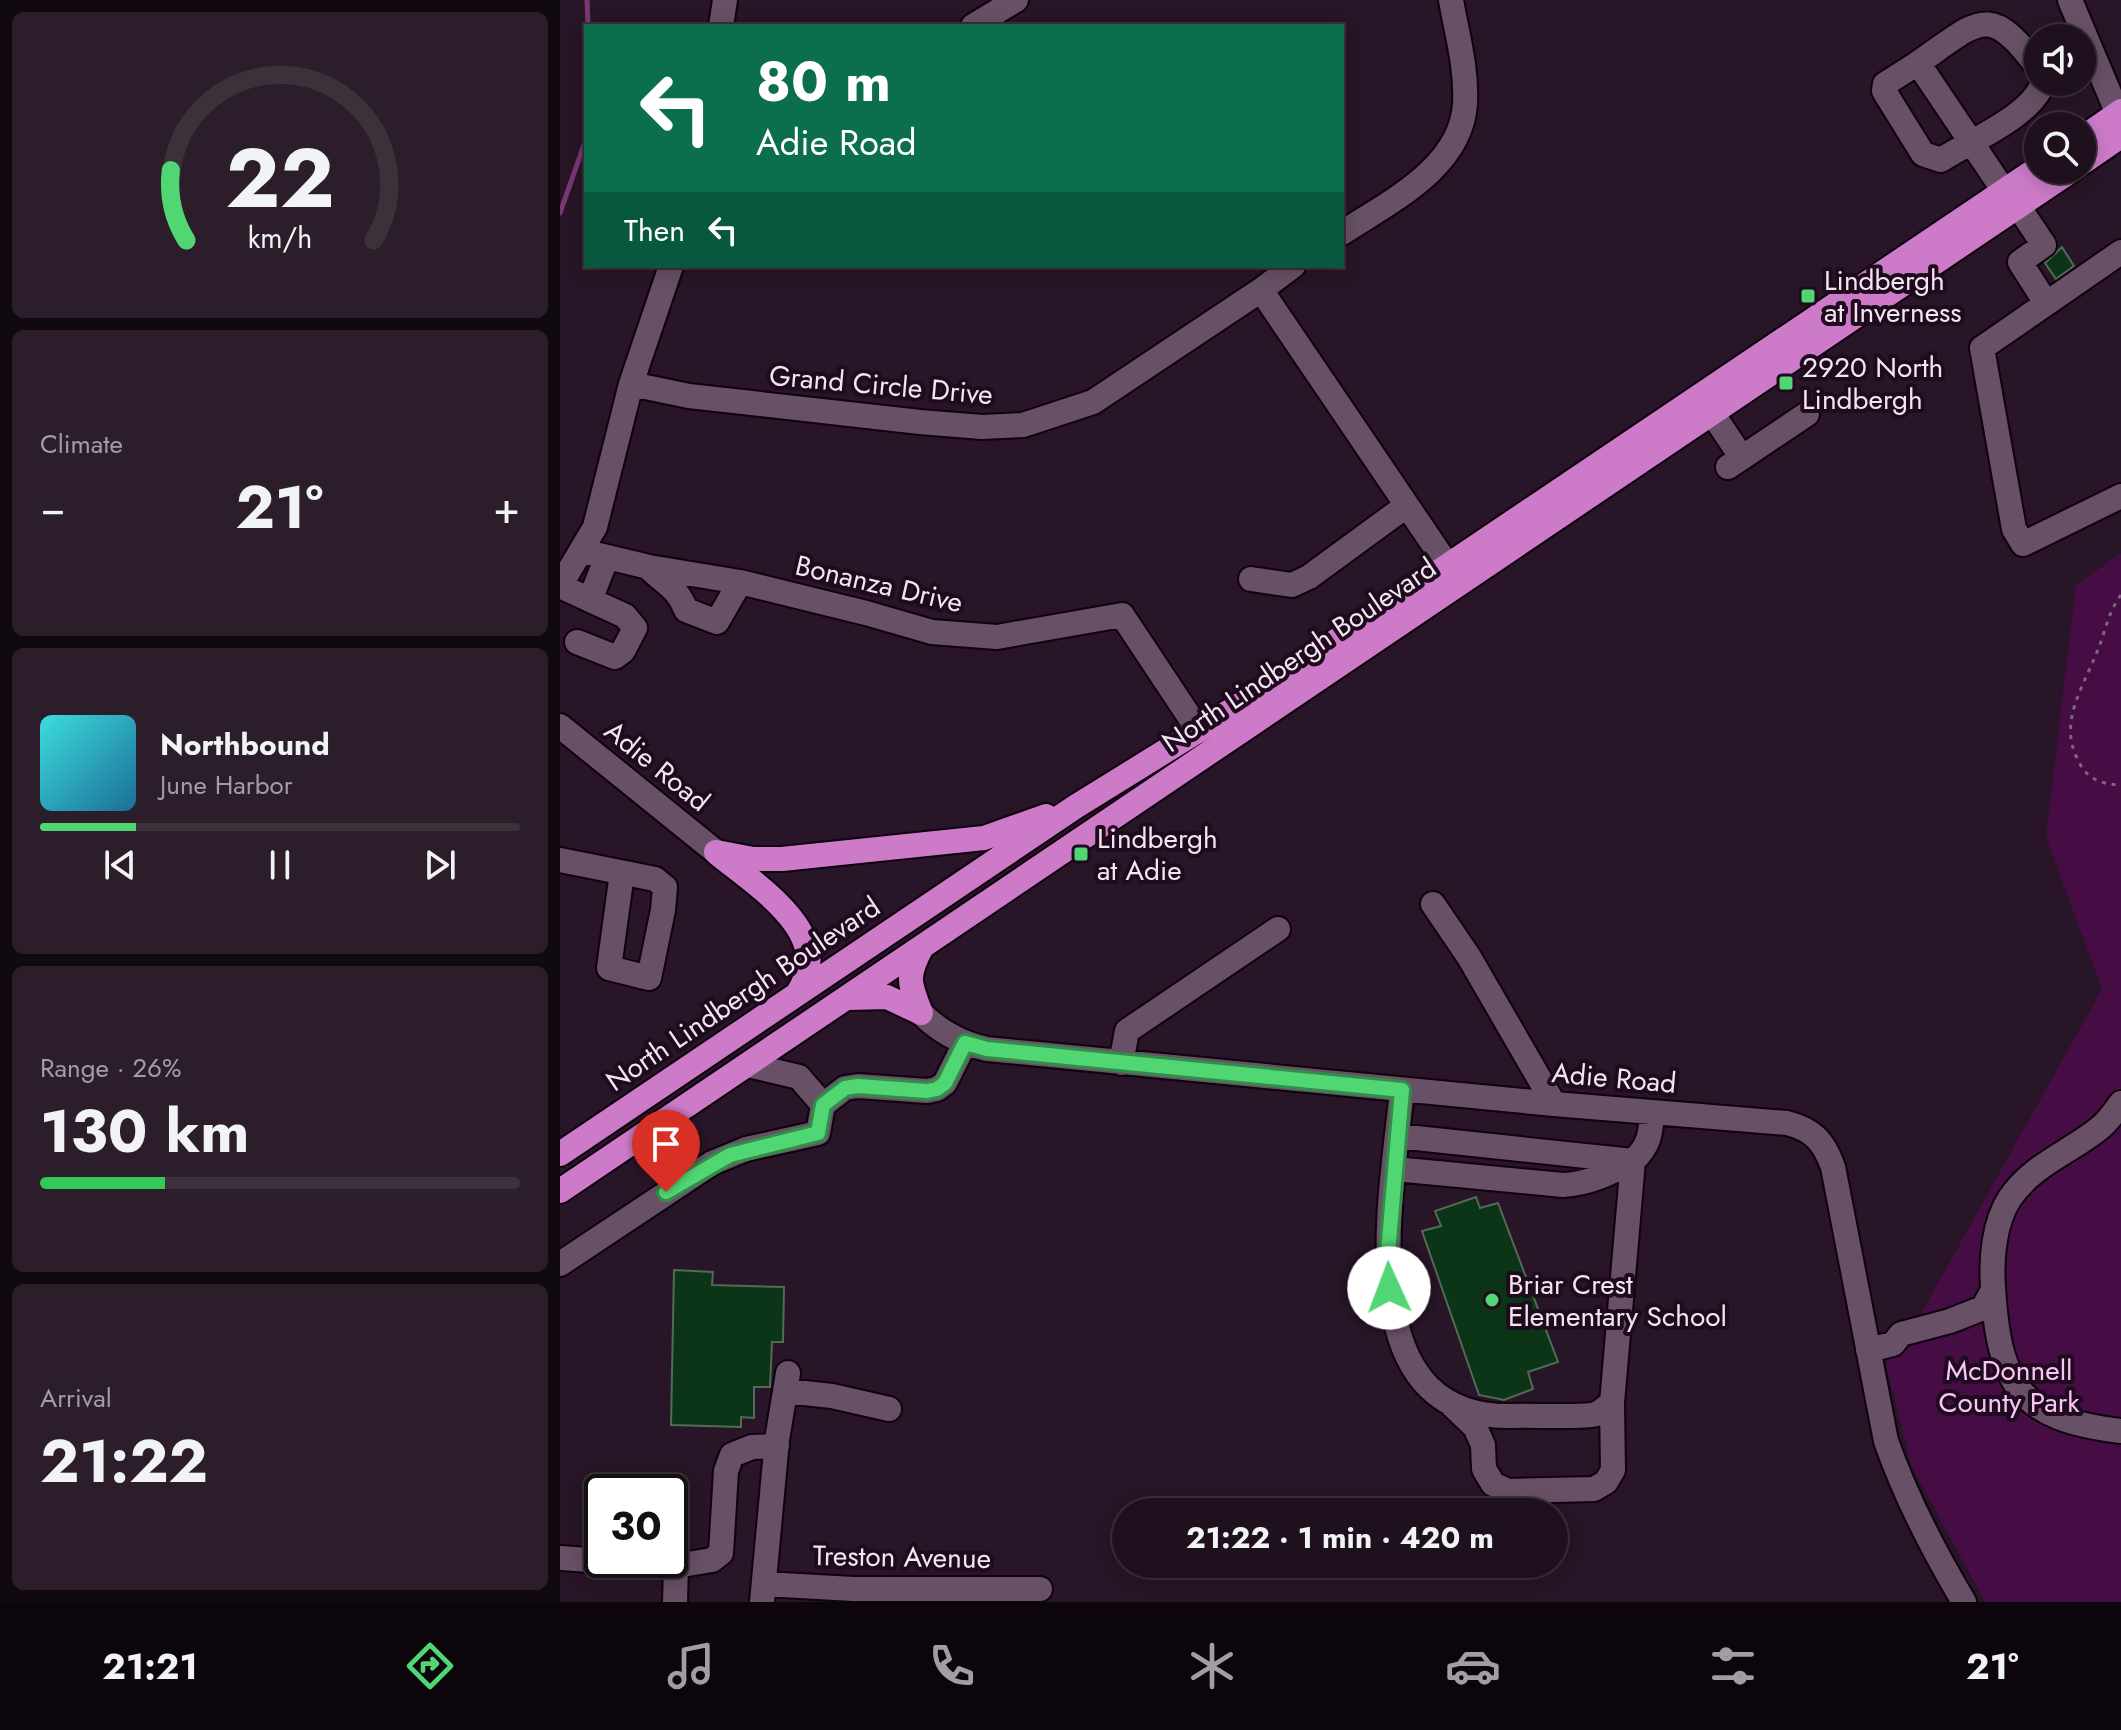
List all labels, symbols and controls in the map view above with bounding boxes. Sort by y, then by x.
map controls [2024,24,2096,184]
button: sound [2024,24,2096,96]
text: 80 m [756,41,891,122]
icon: left [624,56,728,160]
button: search [2024,112,2096,184]
text: Adie Road [756,116,917,168]
text: 22 [225,118,335,238]
icon: left [701,208,745,252]
text: Then [624,209,685,252]
text: km/h [248,217,312,259]
place label: Lindbergh at Inverness [1824,260,1962,333]
marker: Lindbergh at Inverness [1799,287,1817,305]
place label: 2920 North Lindbergh [1802,347,1943,420]
street label: Grand Circle Drive [767,355,995,415]
marker: 2920 North Lindbergh [1777,374,1795,392]
text: Climate [40,425,123,463]
text: 21° [236,464,323,551]
text: − [40,476,66,540]
text: + [493,476,520,540]
street label: Bonanza Drive [791,545,967,623]
street label: North Lindbergh Boulevard [1154,548,1444,762]
street label: Adie Road [596,711,718,821]
text: Northbound [160,723,330,766]
text: June Harbor [160,766,293,804]
place label: Lindbergh at Adie [1097,818,1218,891]
icon: previous [98,843,142,887]
icon: pause [258,843,302,887]
icon: next [418,843,462,887]
marker: Lindbergh at Adie [1072,845,1090,863]
street label: North Lindbergh Boulevard [598,887,888,1101]
text: Range · 26% [40,1049,182,1087]
street label: Adie Road [1550,1052,1678,1104]
text: 130 km [40,1088,249,1175]
pin [632,1110,700,1192]
icon: arrive [644,1122,688,1166]
position arrow [1347,1246,1431,1330]
place label: Briar Crest Elementary School [1508,1264,1727,1337]
marker: Briar Crest Elementary School [1483,1291,1501,1309]
park label: McDonnell County Park [1938,1350,2080,1423]
text: Arrival [40,1379,112,1417]
text: 21:22 [40,1418,208,1505]
speed limit sign: 30 [584,1474,688,1578]
text: 21:22 · 1 min · 420 m [1186,1516,1494,1559]
street label: Treston Avenue [813,1535,991,1579]
icon: directions [402,1638,458,1694]
icon: music [663,1638,719,1694]
icon: phone [924,1638,980,1694]
icon: climate [1184,1638,1240,1694]
icon: car [1445,1638,1501,1694]
icon: filters [1705,1638,1761,1694]
text: 21:21 [102,1640,198,1692]
text: 21° [1966,1640,2019,1692]

